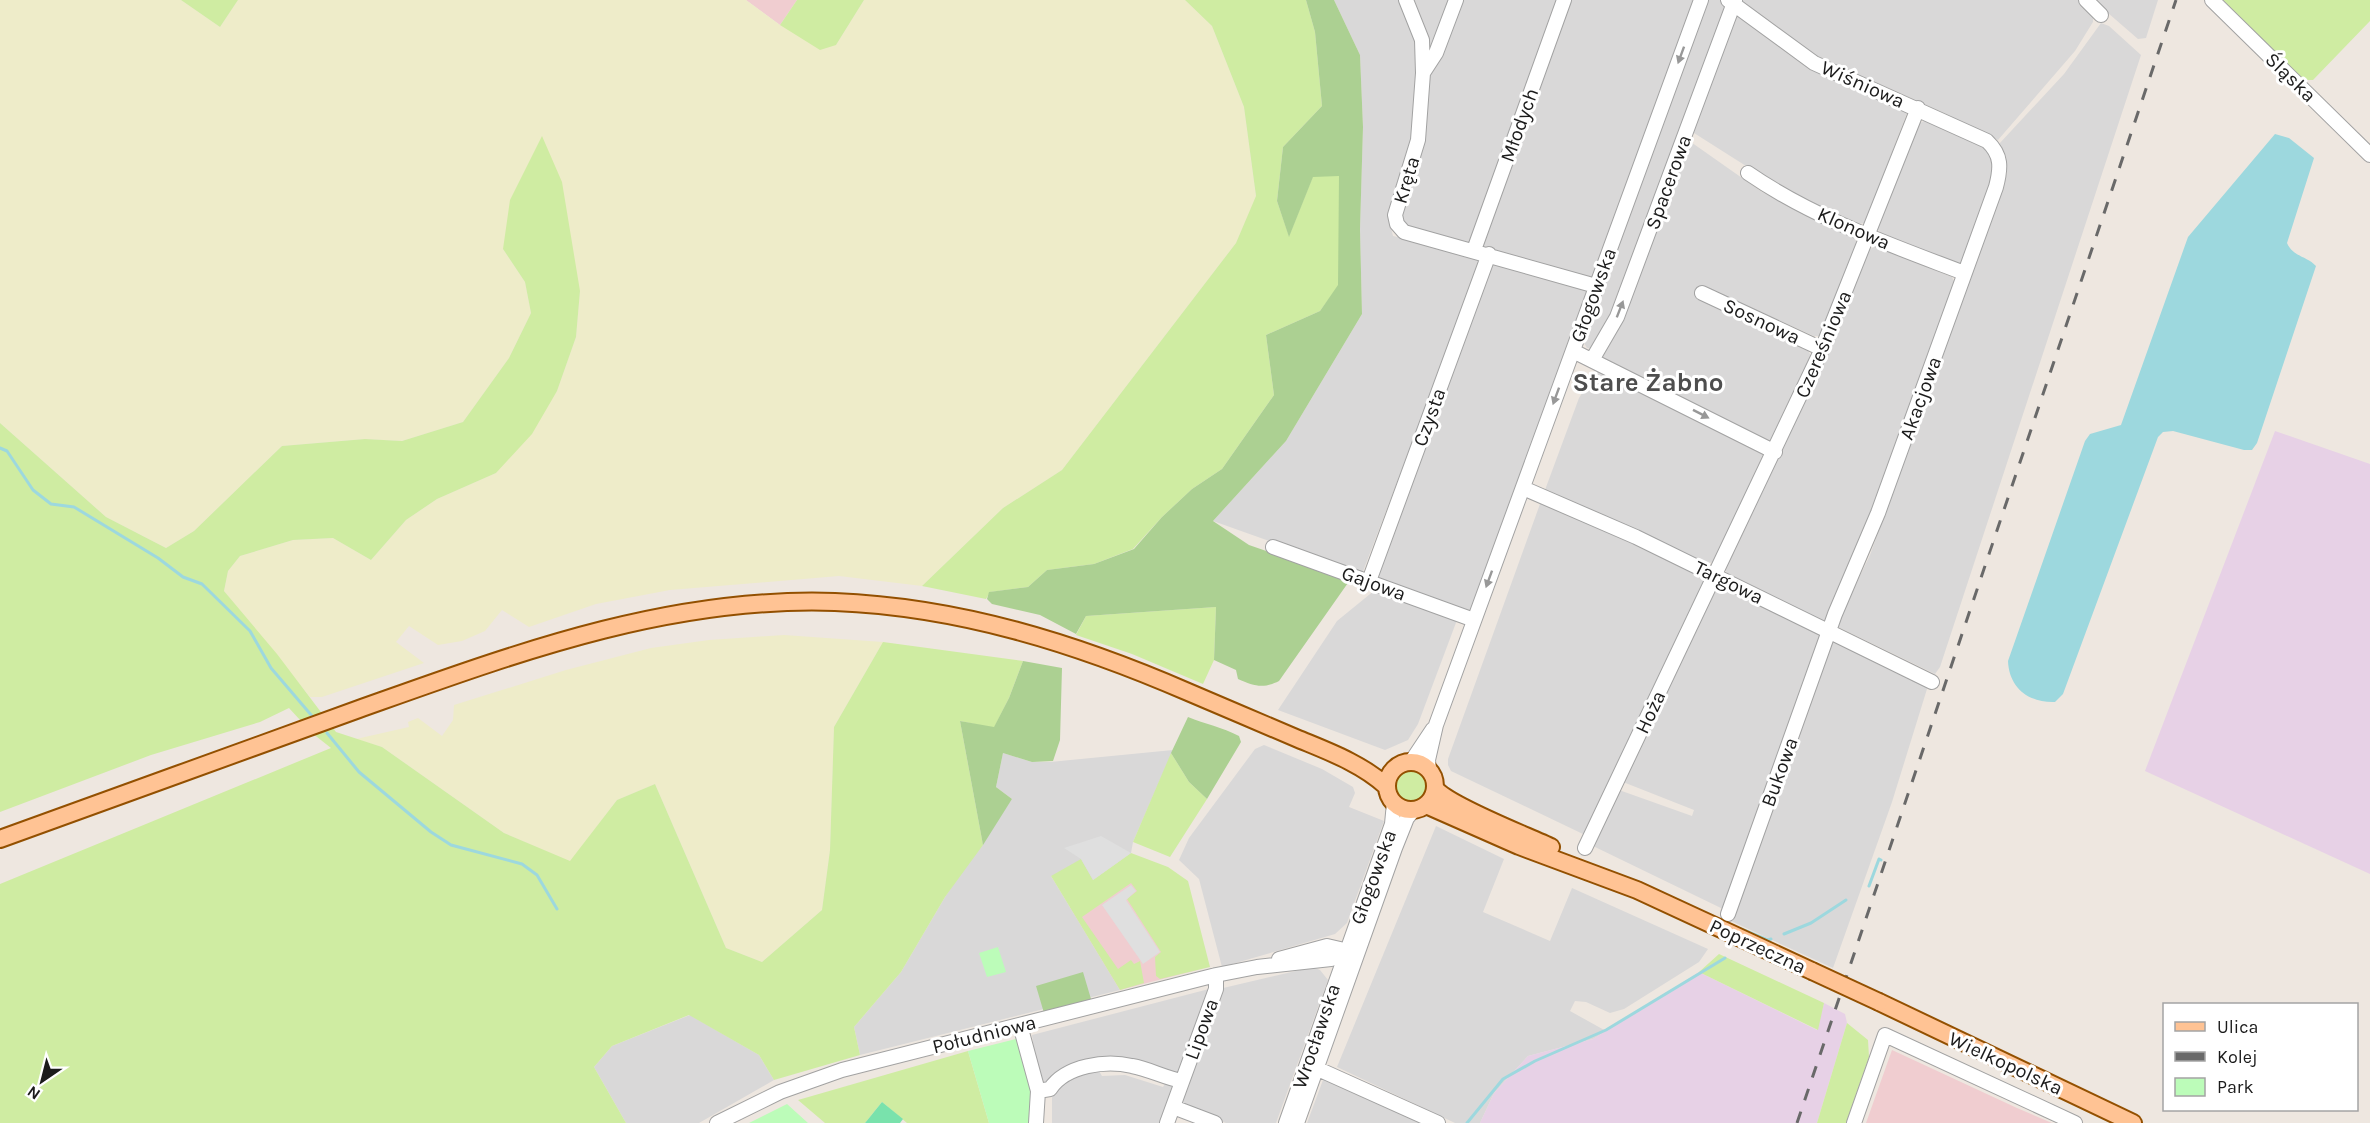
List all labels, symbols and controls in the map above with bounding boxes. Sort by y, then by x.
one-way arrow [1675,46,1685,64]
street label: Śląska [2261,47,2321,107]
street label: Wiśniowa [1818,56,1908,113]
street label: Młodych [1495,85,1543,165]
street label: Spacerowa [1641,132,1696,233]
street label: Kręta [1388,154,1425,207]
street label: Klonowa [1814,202,1894,255]
street label: Głogowska [1566,245,1621,346]
street label: Czereśniowa [1791,287,1856,401]
street label: Sosnowa [1720,294,1804,349]
one-way arrow [1616,300,1626,318]
street label: Akacjowa [1895,353,1946,443]
district label: Stare Żabno [1572,367,1724,398]
street label: Czysta [1408,385,1451,449]
one-way arrow [1551,387,1561,405]
one-way arrow [1692,409,1710,419]
street label: Targowa [1691,556,1767,609]
street label: Gajowa [1339,561,1409,606]
one-way arrow [1484,570,1494,588]
street label: Hoża [1631,687,1670,737]
street label: Bukowa [1756,734,1803,810]
street label: Głogowska [1346,827,1401,928]
street label: Poprzeczna [1706,914,1810,979]
street label: Wrocławska [1288,981,1345,1092]
street label: Lipowa [1180,995,1223,1063]
legend [2163,1003,2358,1111]
street label: Południowa [930,1011,1038,1058]
text: Ulica [2217,1016,2258,1038]
street label: Wielkopolska [1945,1027,2066,1100]
text: Kolej [2217,1046,2258,1068]
north arrow [12,1051,72,1111]
text: Park [2217,1076,2254,1098]
text: N [24,1082,44,1104]

